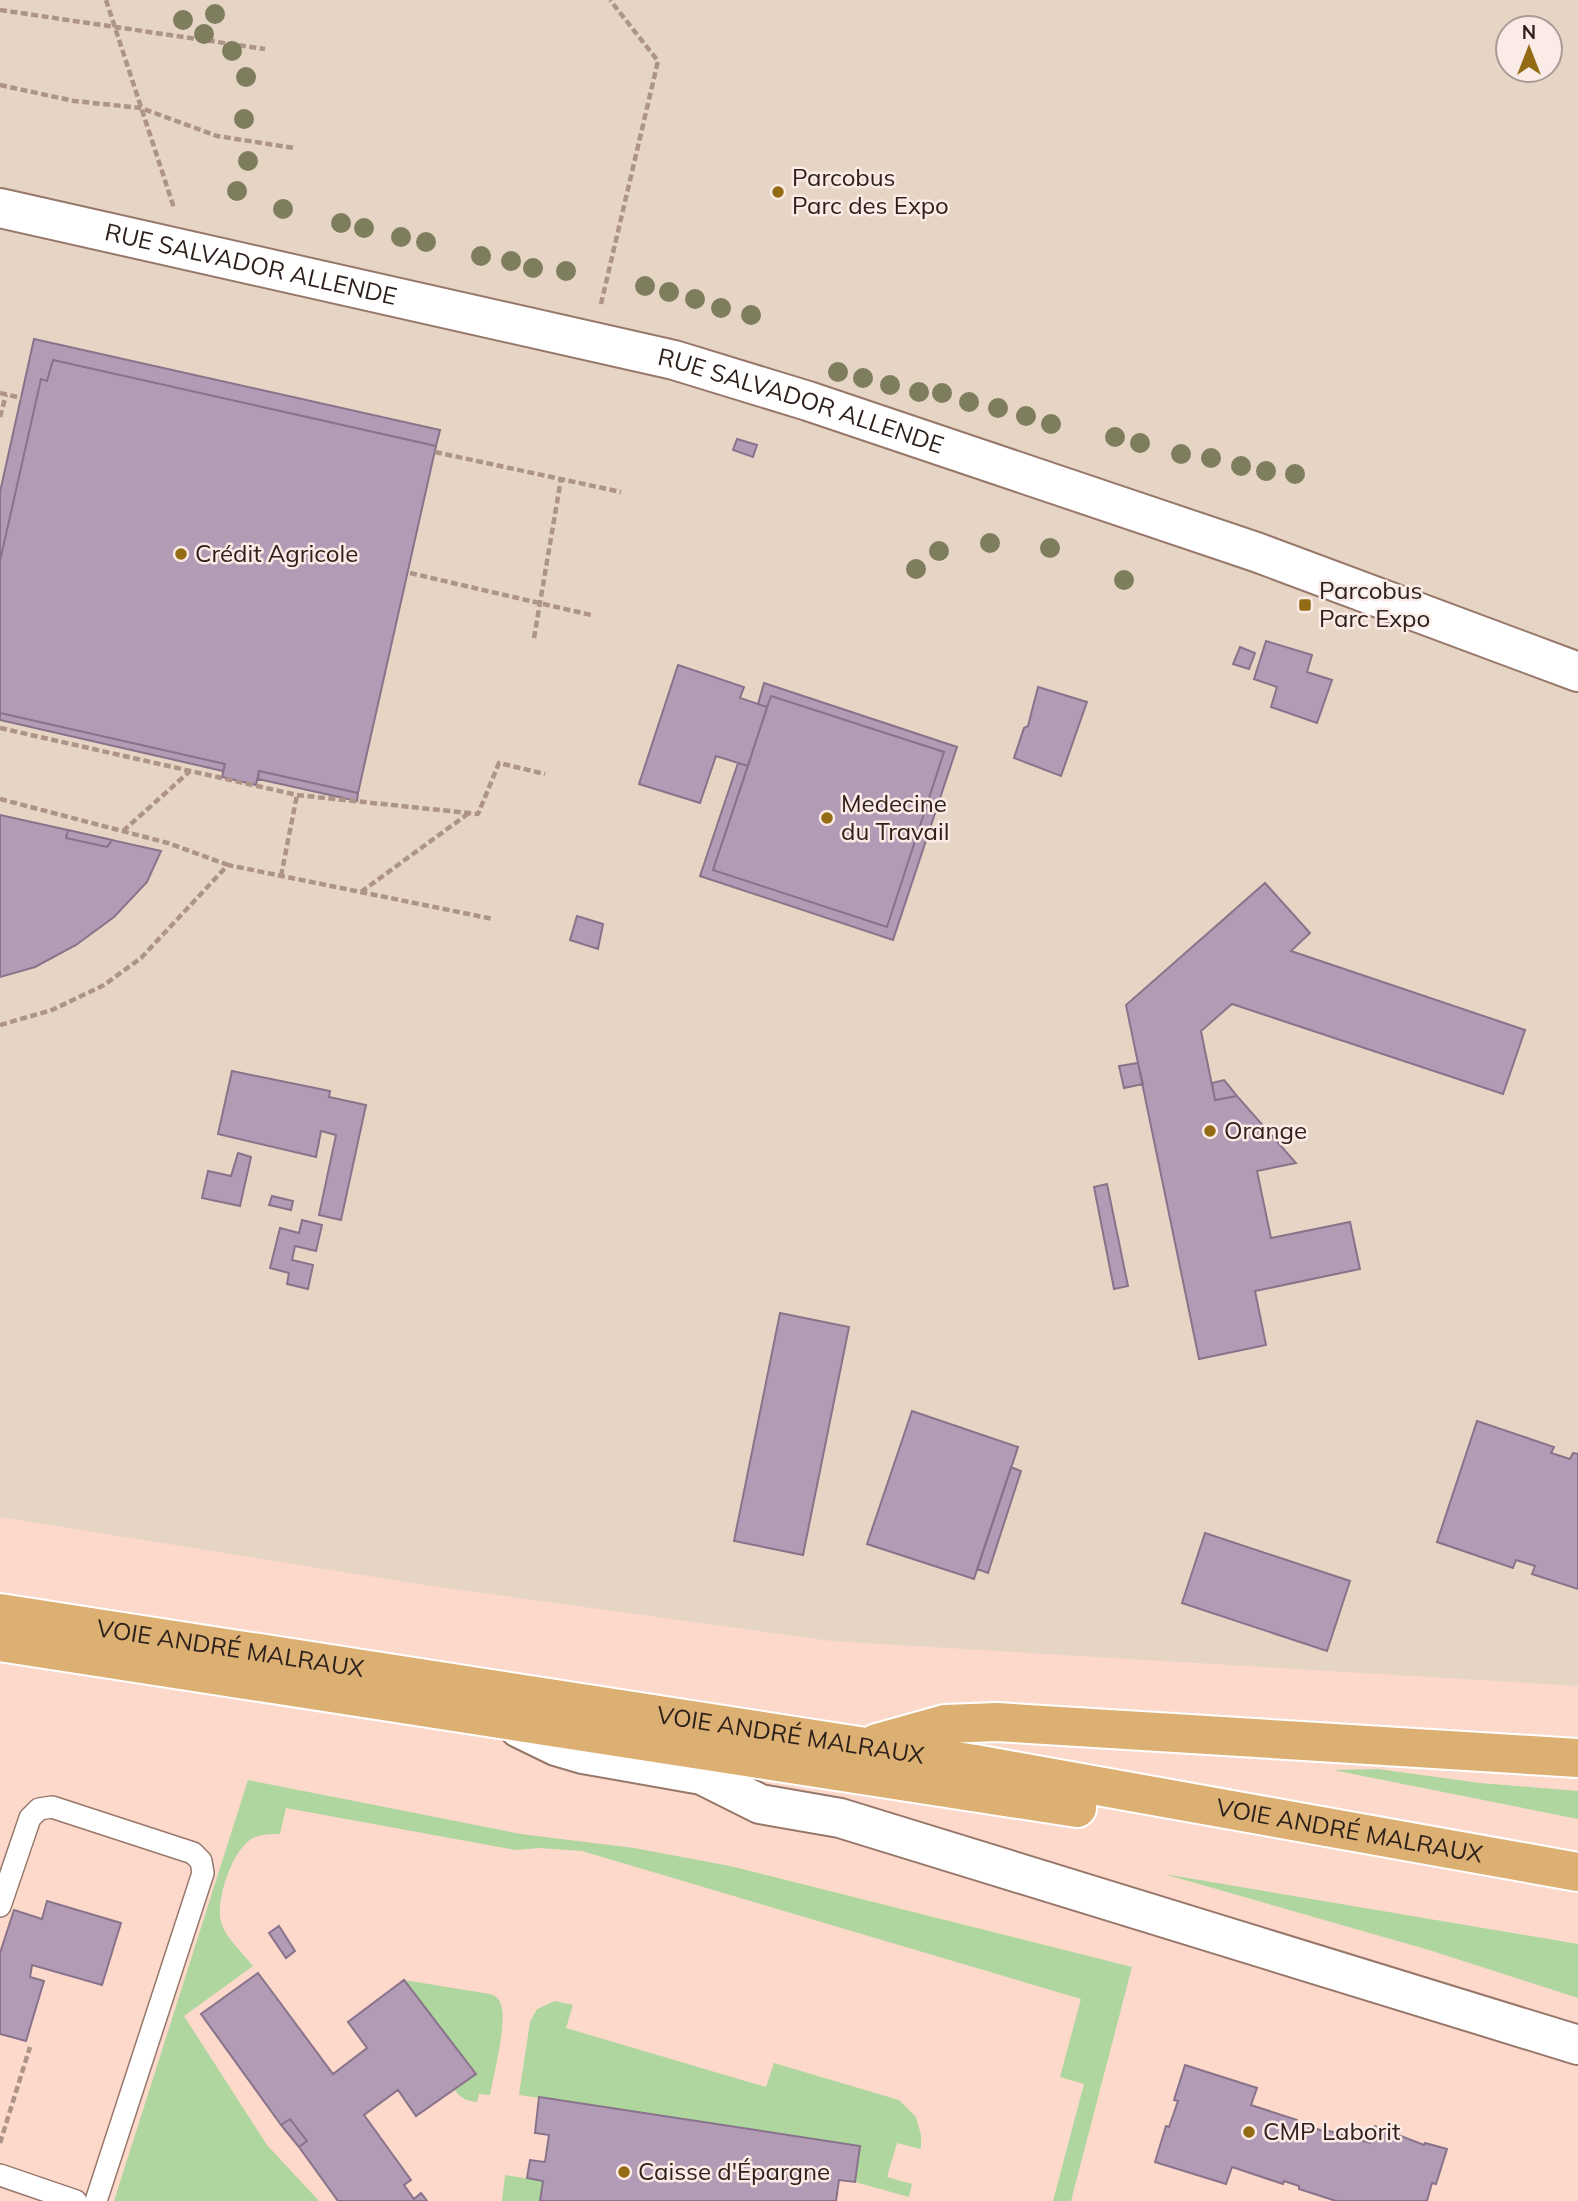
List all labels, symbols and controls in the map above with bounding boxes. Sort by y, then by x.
north arrow [1494,14,1564,84]
text: N [1522,20,1536,44]
place label: Parcobus Parc des Expo [792,162,949,220]
marker: Parcobus Parc des Expo [770,184,786,200]
street label: RUE SALVADOR ALLENDE [102,216,400,311]
street label: RUE SALVADOR ALLENDE [655,341,948,460]
place label: Crédit Agricole [195,538,358,568]
marker: Crédit Agricole [173,546,189,562]
place label: Parcobus Parc Expo [1319,575,1430,633]
marker: Parcobus Parc Expo [1297,597,1313,613]
place label: Medecine du Travail [841,788,949,846]
marker: Medecine du Travail [819,810,835,826]
place label: Orange [1224,1115,1307,1145]
marker: Orange [1202,1123,1218,1139]
street label: VOIE ANDRÉ MALRAUX [95,1612,367,1683]
street label: VOIE ANDRÉ MALRAUX [655,1699,927,1770]
street label: VOIE ANDRÉ MALRAUX [1214,1791,1486,1869]
place label: CMP Laborit [1263,2116,1400,2146]
marker: CMP Laborit [1241,2124,1257,2140]
place label: Caisse d'Épargne [638,2156,830,2186]
marker: Caisse d'Épargne [616,2164,632,2180]

